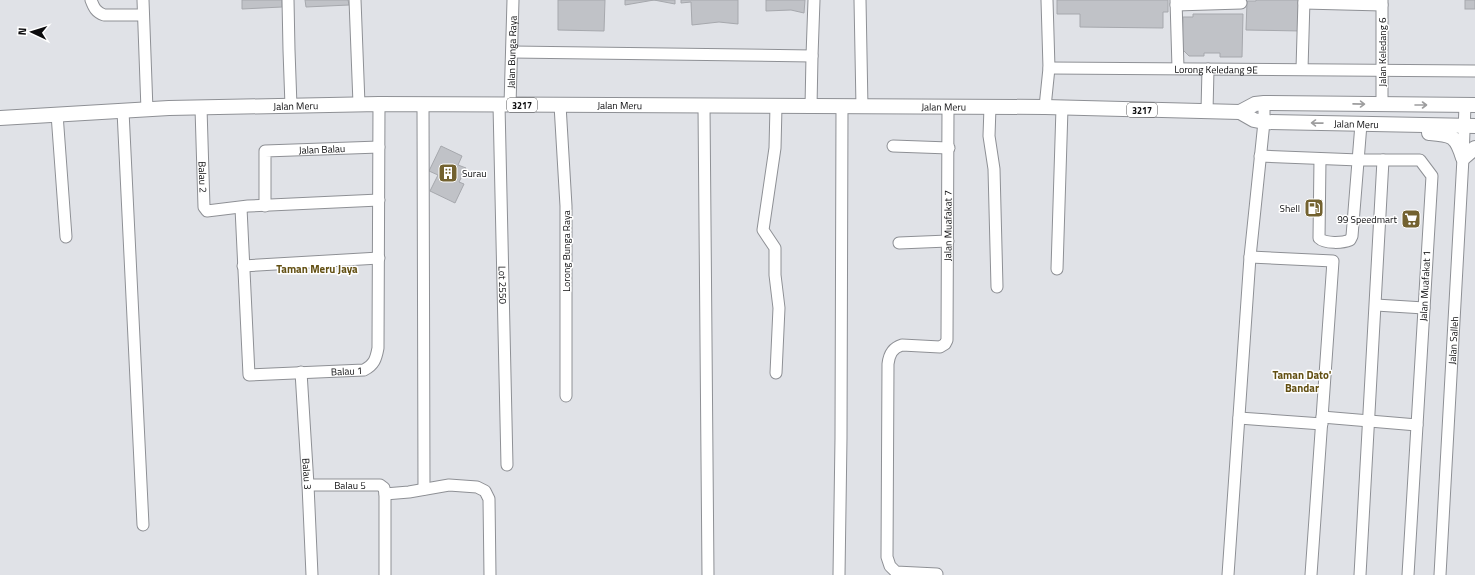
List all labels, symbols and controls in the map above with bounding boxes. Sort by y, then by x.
north arrow [12,12,52,52]
street label: Jalan Bunga Raya [503,15,520,89]
street label: Jalan Keledang 6 [1375,17,1390,87]
text: N [14,27,30,36]
street label: Lorong Keledang 9E [1174,61,1258,77]
street label: Jalan Meru [597,97,642,113]
street label: Jalan Meru [273,98,318,114]
road number: 3217 [507,98,537,112]
street label: Jalan Meru [921,99,966,114]
one-way arrow [1352,100,1365,108]
one-way arrow [1414,101,1427,109]
road number: 3217 [1127,103,1157,117]
street label: Jalan Meru [1334,116,1379,132]
one-way arrow [1311,119,1324,127]
street label: Jalan Balau [298,141,346,157]
street label: Balau 2 [195,161,211,193]
building icon: Surau [437,162,459,184]
place label: Surau [462,166,487,181]
street label: Jalan Muafakat 7 [940,190,955,261]
fuel station icon: Shell [1303,197,1325,219]
place label: Shell [1280,201,1300,216]
supermarket icon: 99 Speedmart [1400,208,1422,230]
street label: Lorong Bunga Raya [559,210,574,292]
place label: 99 Speedmart [1337,212,1397,227]
street label: Jalan Muafakat 1 [1416,250,1434,322]
district label: Taman Meru Jaya [276,261,358,277]
street label: Lot 2550 [495,266,511,305]
street label: Jalan Salleh [1444,316,1462,365]
street label: Balau 1 [331,363,363,379]
district label: Taman Dato' Bandar [1273,367,1332,396]
street label: Balau 3 [299,458,316,490]
street label: Balau 5 [334,478,366,493]

